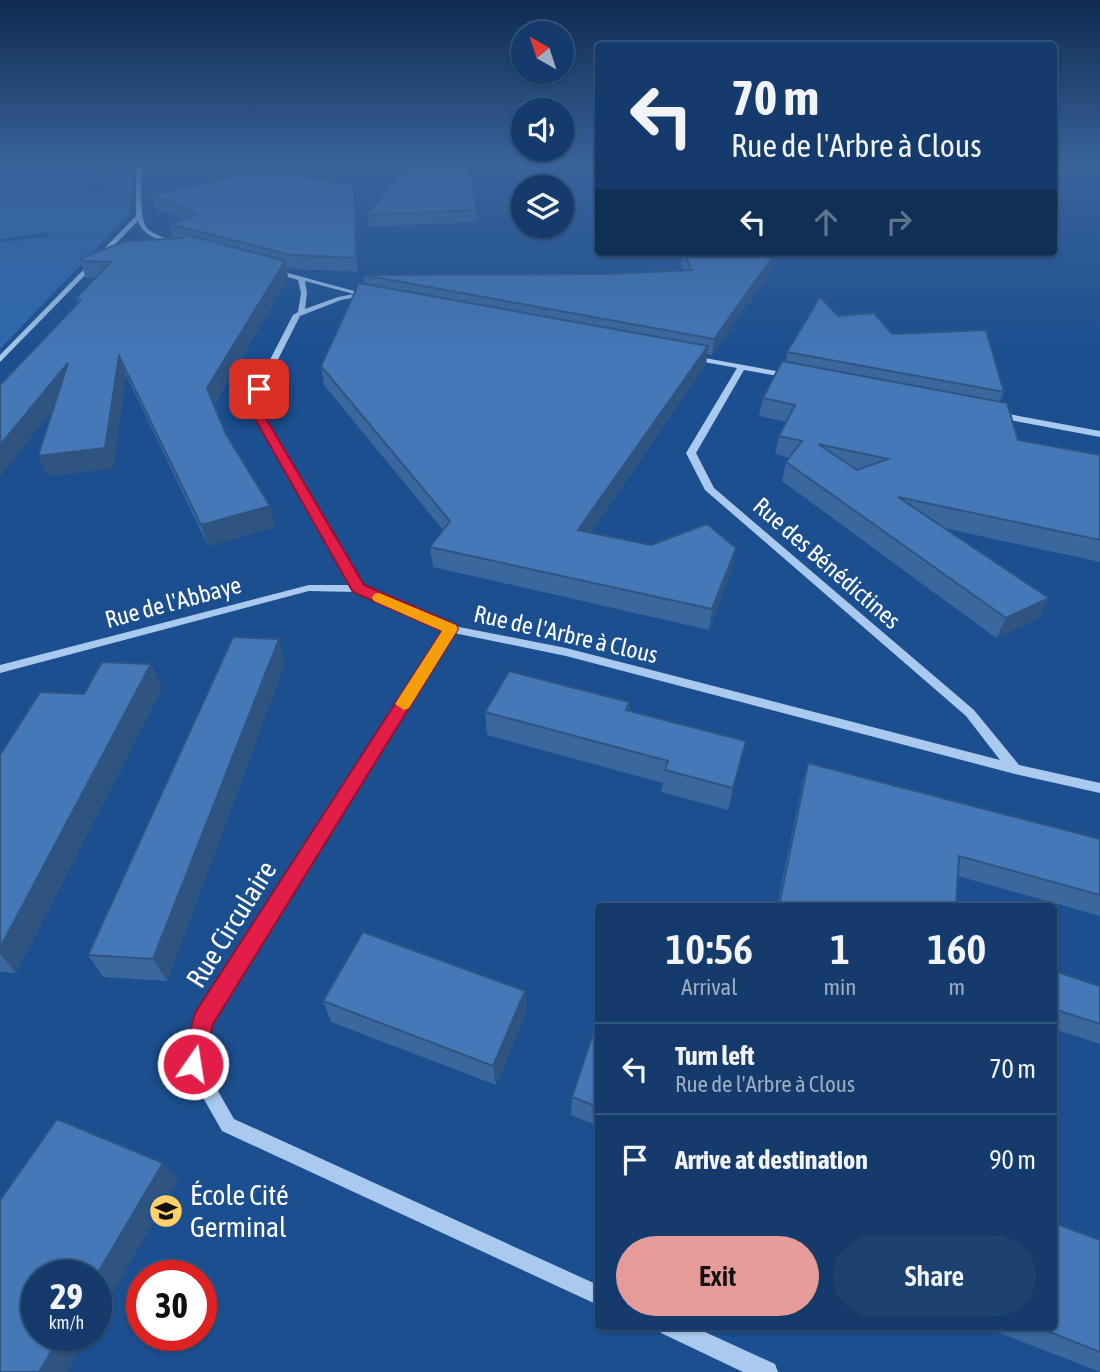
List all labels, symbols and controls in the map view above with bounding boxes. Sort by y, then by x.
north arrow [511,21,574,84]
map controls [511,21,574,238]
text: 70 m [731,69,819,125]
icon: left [616,70,707,161]
button: sound [511,98,574,161]
text: Rue de l'Arbre à Clous [731,127,981,164]
button: layers [511,175,574,238]
icon: left [734,203,772,241]
icon: ahead [807,203,845,241]
icon: right [880,203,918,241]
pin [229,359,289,419]
icon: arrive [240,370,278,408]
street label: Rue des Bénédictines [748,492,906,634]
street label: Rue de l'Abbaye [102,571,244,633]
street label: Rue de l'Arbre à Clous [471,600,661,668]
street label: Rue Circulaire [180,855,282,993]
text: 10:56 [666,925,753,973]
text: 1 [830,925,850,973]
text: 160 [927,925,986,973]
text: Arrival [681,974,737,1000]
text: min [824,974,857,1000]
text: m [948,974,965,1000]
position arrow [156,1027,230,1101]
text: Turn left [675,1041,755,1071]
icon: left [616,1050,654,1088]
text: 70 m [989,1054,1036,1084]
text: Rue de l'Arbre à Clous [675,1071,855,1097]
icon: arrive [616,1141,654,1179]
text: Arrive at destination [675,1145,868,1175]
text: 90 m [989,1145,1036,1175]
place label: École Cité Germinal [190,1179,289,1243]
school or university icon: École Cité Germinal [147,1192,185,1230]
button: Exit [616,1236,819,1316]
button: Share [833,1236,1036,1316]
speed limit sign: 30 [126,1260,217,1351]
text: 29 [50,1276,83,1316]
text: km/h [49,1312,84,1333]

